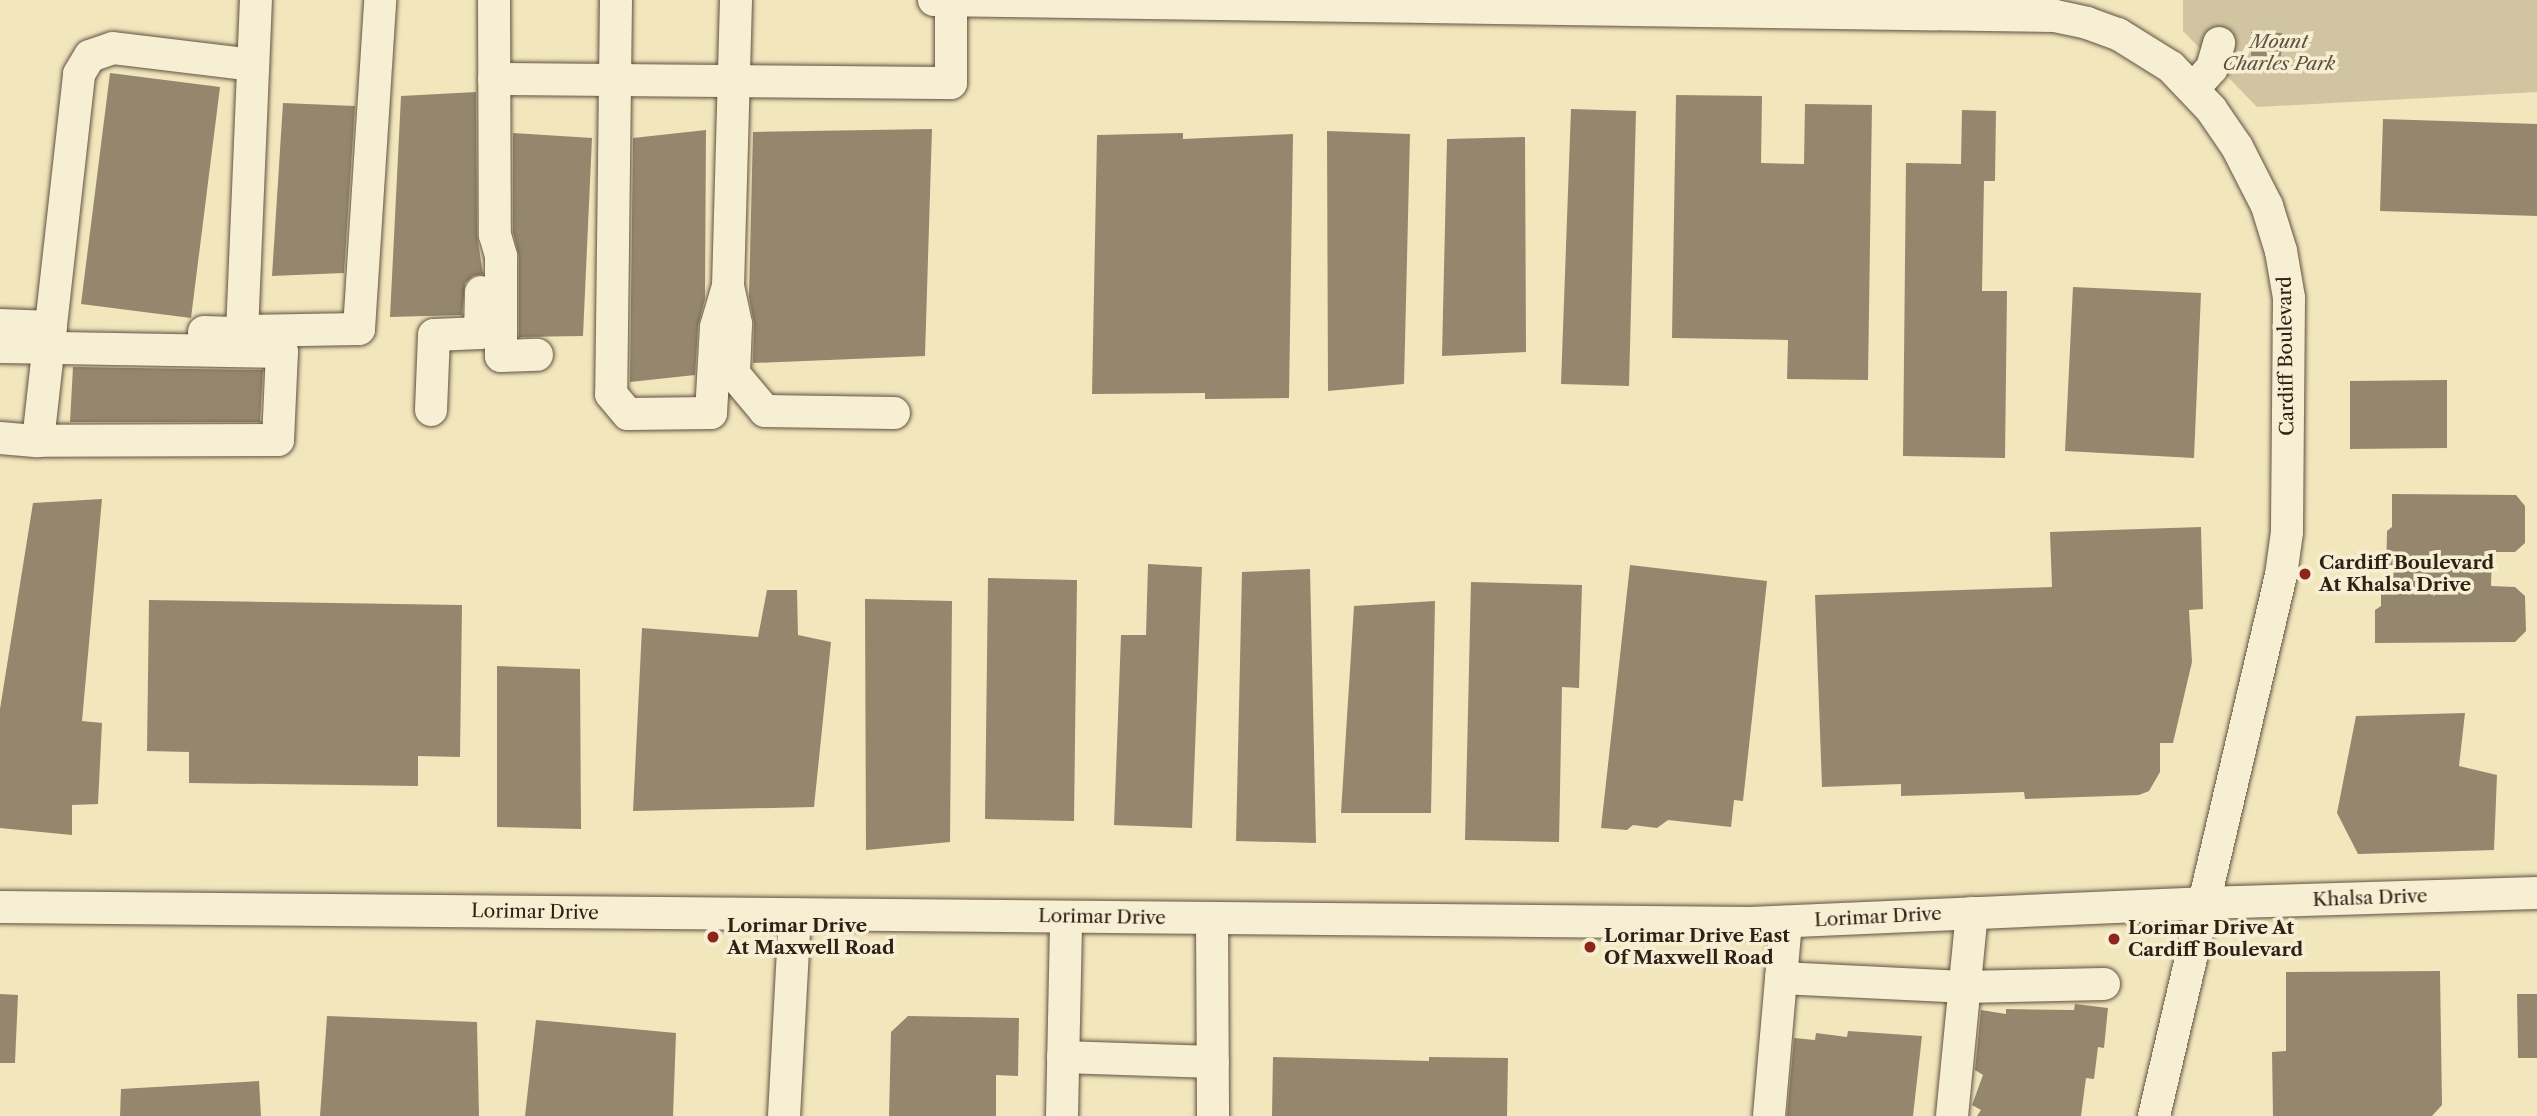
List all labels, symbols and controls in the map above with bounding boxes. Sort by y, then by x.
park label: Mount Charles Park [2223,31,2335,75]
street label: Cardiff Boulevard [2273,276,2299,436]
place label: Cardiff Boulevard At Khalsa Drive [2319,552,2494,596]
marker: Cardiff Boulevard At Khalsa Drive [2297,566,2313,582]
street label: Khalsa Drive [2312,885,2428,911]
street label: Lorimar Drive [471,899,599,925]
street label: Lorimar Drive [1813,902,1943,932]
street label: Lorimar Drive [1038,904,1166,930]
place label: Lorimar Drive At Maxwell Road [727,915,895,959]
place label: Lorimar Drive At Cardiff Boulevard [2128,917,2303,961]
place label: Lorimar Drive East Of Maxwell Road [1604,925,1790,969]
marker: Lorimar Drive At Maxwell Road [705,929,721,945]
marker: Lorimar Drive At Cardiff Boulevard [2106,931,2122,947]
marker: Lorimar Drive East Of Maxwell Road [1582,939,1598,955]

